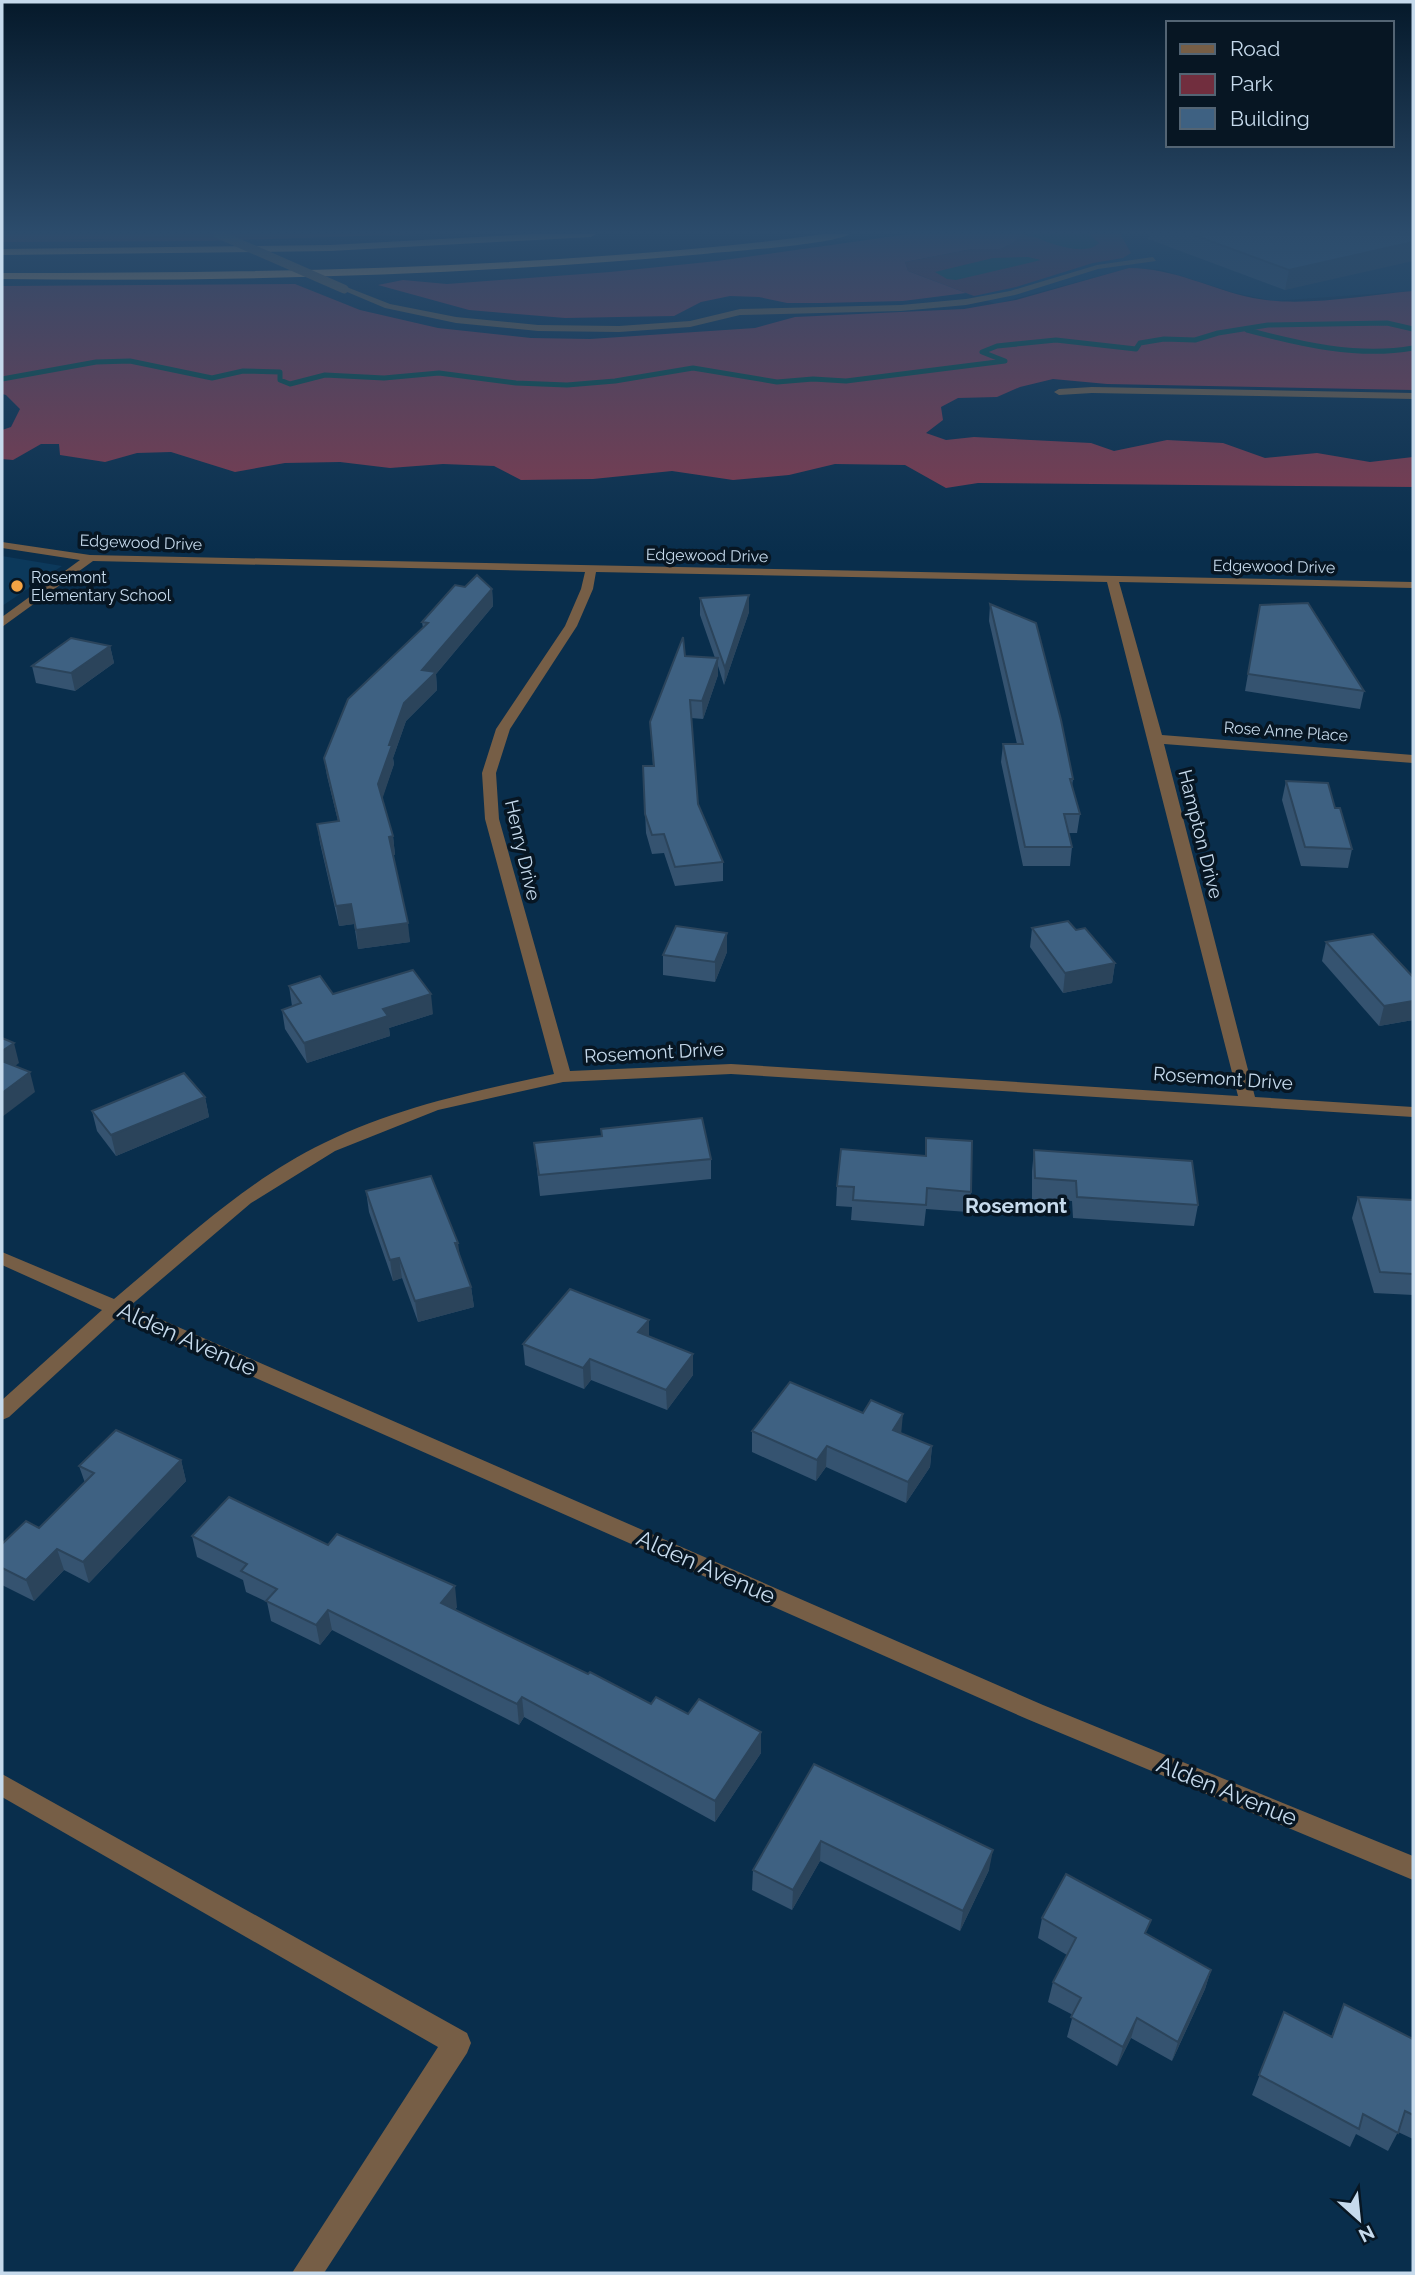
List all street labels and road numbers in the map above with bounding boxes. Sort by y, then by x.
street label: Edgewood Drive [79,531,203,554]
street label: Edgewood Drive [646,545,768,566]
street label: Edgewood Drive [1213,556,1335,577]
street label: Rose Anne Place [1223,718,1349,745]
street label: Hampton Drive [1174,767,1228,901]
street label: Henry Drive [501,797,545,903]
street label: Rosemont Drive [584,1037,724,1067]
street label: Rosemont Drive [1152,1062,1294,1094]
street label: Alden Avenue [114,1296,261,1381]
street label: Alden Avenue [633,1524,780,1609]
street label: Alden Avenue [1153,1750,1301,1831]

